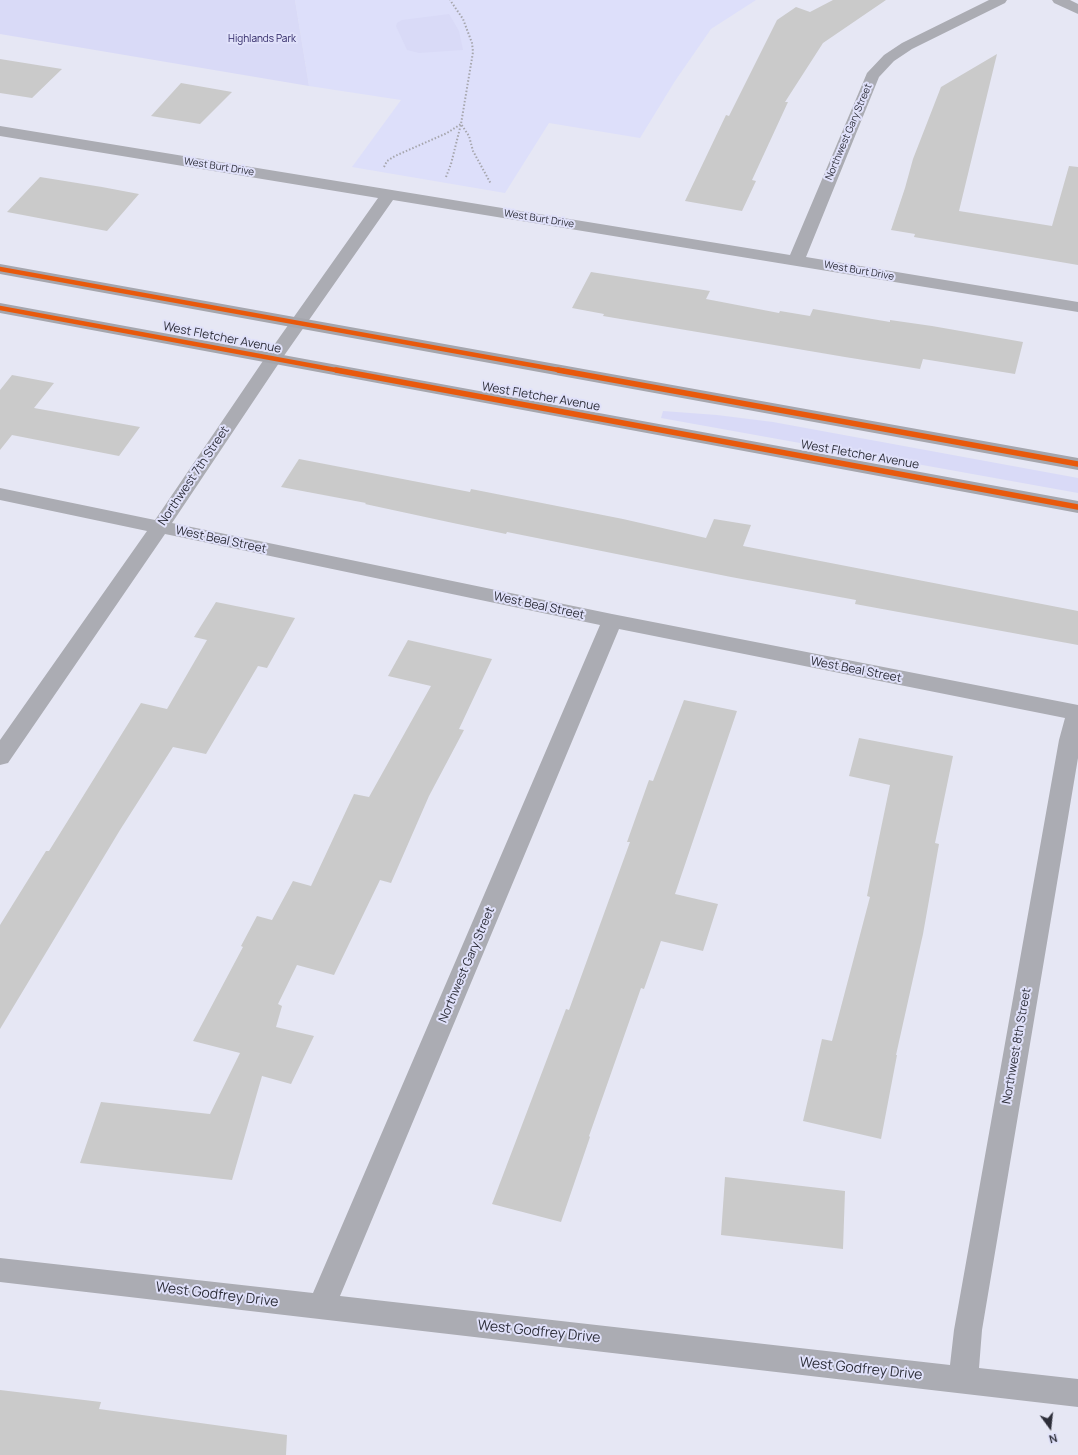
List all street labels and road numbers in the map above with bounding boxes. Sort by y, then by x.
street label: Northwest Gary Street [823,82,875,182]
street label: West Burt Drive [183,156,255,178]
street label: West Burt Drive [503,208,575,230]
street label: West Burt Drive [823,259,895,283]
street label: West Fletcher Avenue [162,319,282,357]
street label: West Fletcher Avenue [481,379,601,415]
street label: Northwest 7th Street [155,424,233,528]
street label: West Fletcher Avenue [800,437,920,473]
street label: West Beal Street [174,523,268,557]
street label: West Beal Street [492,589,586,623]
street label: West Beal Street [809,654,903,686]
street label: Northwest Gary Street [436,905,498,1025]
street label: Northwest 8th Street [1000,987,1034,1105]
street label: West Godfrey Drive [155,1279,279,1311]
street label: West Godfrey Drive [477,1317,601,1347]
street label: West Godfrey Drive [799,1354,923,1384]

